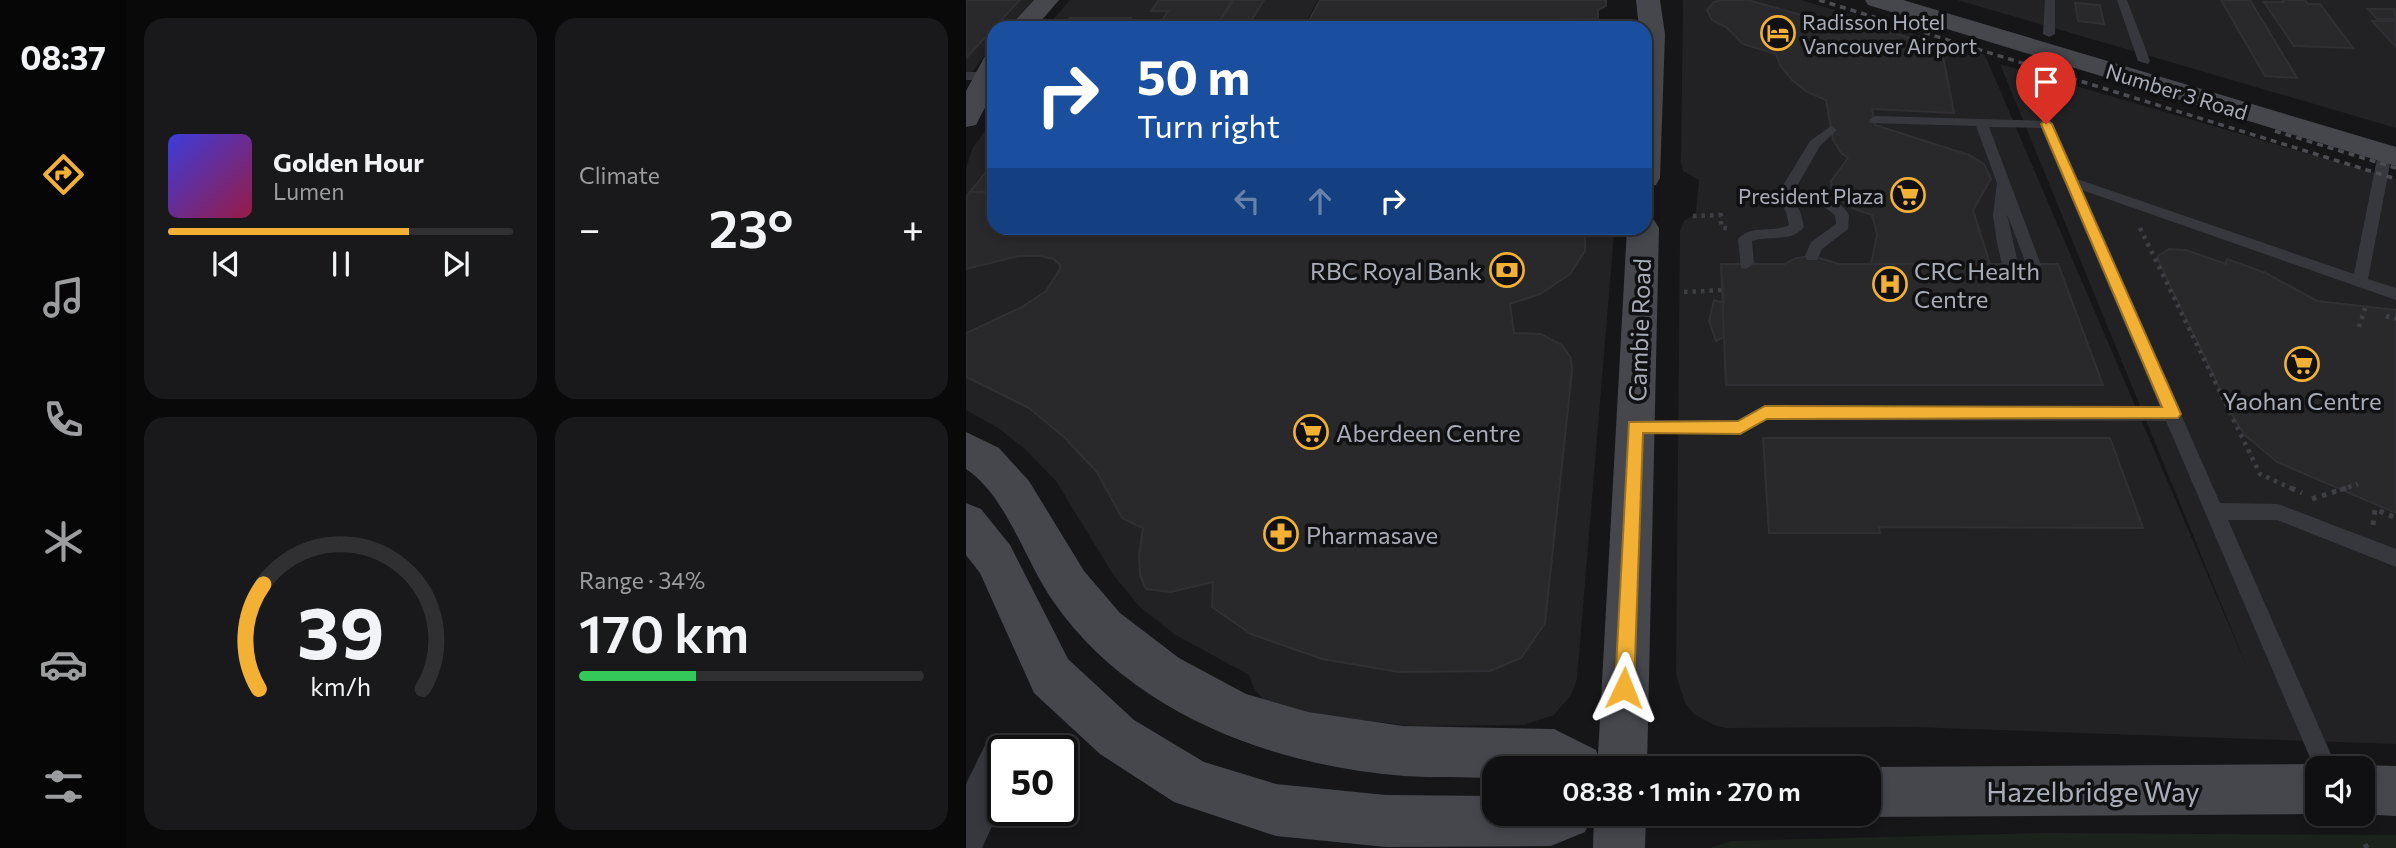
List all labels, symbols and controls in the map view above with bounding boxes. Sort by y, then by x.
place label: Radisson Hotel Vancouver Airport [1802,9,1977,58]
hotel icon: Radisson Hotel Vancouver Airport [1759,14,1797,52]
text: 08:37 [20,37,106,77]
text: 50 m [1137,45,1250,105]
icon: right [1022,49,1113,140]
pin [2016,52,2076,124]
street label: Number 3 Road [2103,58,2251,124]
icon: arrive [2027,63,2065,101]
text: Turn right [1137,105,1280,145]
text: Golden Hour [273,146,424,177]
icon: directions [39,150,88,199]
text: Climate [579,161,660,189]
supermarket icon: President Plaza [1889,176,1927,214]
text: Lumen [273,177,344,205]
icon: left [1228,182,1266,220]
icon: ahead [1301,182,1339,220]
icon: right [1374,182,1412,220]
place label: President Plaza [1738,183,1884,208]
text: 23° [709,195,794,259]
text: − [579,204,601,251]
text: + [902,204,924,251]
icon: previous [207,245,245,283]
icon: pause [322,245,360,283]
icon: next [437,245,475,283]
bank icon: RBC Royal Bank [1488,251,1526,289]
place label: RBC Royal Bank [1310,256,1482,285]
place label: CRC Health Centre [1914,256,2040,313]
street label: Cambie Road [1622,258,1656,402]
hospital icon: CRC Health Centre [1871,265,1909,303]
icon: music [39,273,88,322]
supermarket icon: Yaohan Centre [2283,345,2321,383]
place label: Yaohan Centre [2222,386,2382,415]
icon: phone [39,395,88,444]
supermarket icon: Aberdeen Centre [1292,413,1330,451]
place label: Aberdeen Centre [1336,418,1521,447]
pharmacy icon: Pharmasave [1262,515,1300,553]
icon: climate [39,517,88,566]
place label: Pharmasave [1306,520,1438,549]
text: Range · 34% [579,566,705,594]
text: 39 [297,586,384,675]
text: 170 km [579,600,749,664]
icon: car [39,640,88,689]
position arrow [1587,651,1661,725]
text: km/h [310,671,371,701]
speed limit sign: 50 [987,735,1078,826]
map controls [2305,756,2375,826]
button: sound [2305,756,2375,826]
icon: filters [39,762,88,811]
street label: Hazelbridge Way [1986,774,2200,808]
text: 08:38 · 1 min · 270 m [1562,775,1801,806]

